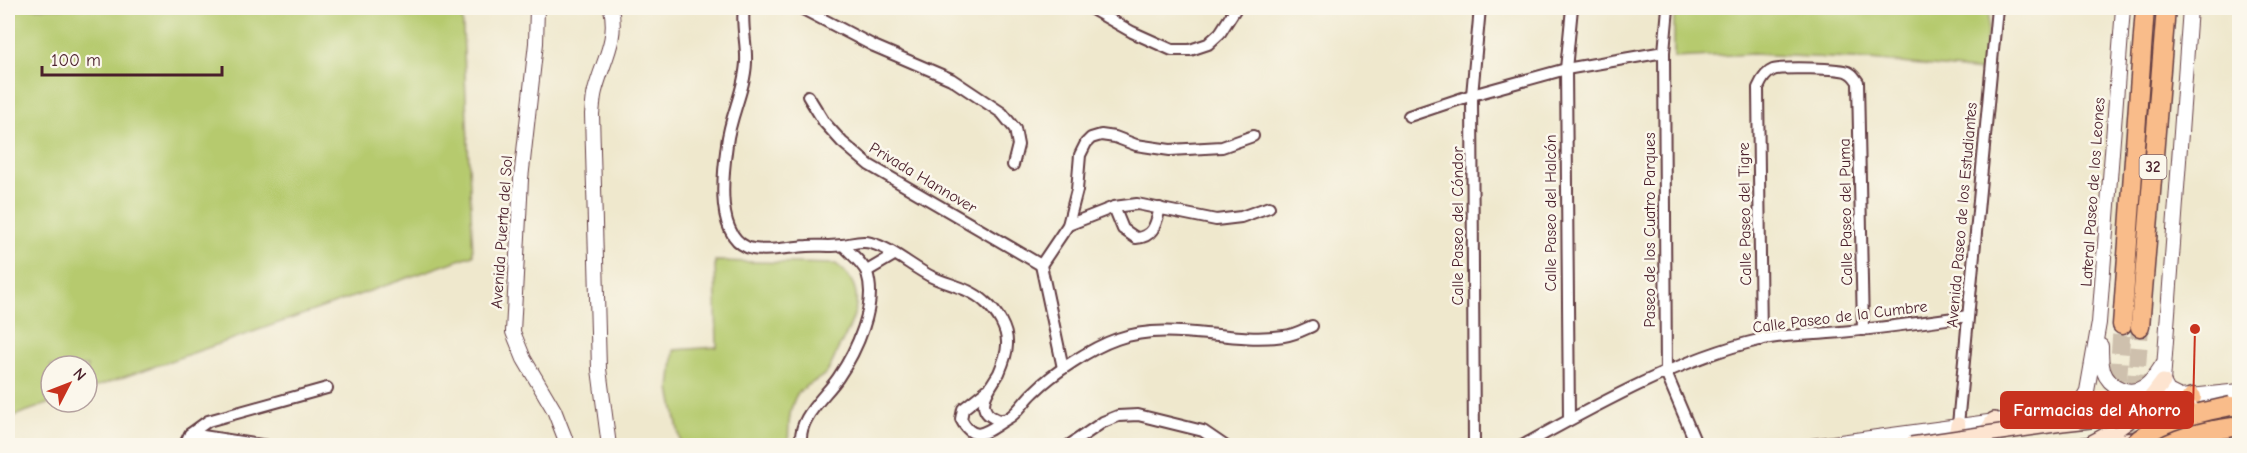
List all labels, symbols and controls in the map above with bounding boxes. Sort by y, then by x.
scale bar [42,39,222,77]
text: 100 m [51,50,101,71]
street label: Lateral Paseo de los Leones [2077,96,2109,287]
street label: Avenida Paseo de los Estudiantes [1943,101,1981,328]
street label: Paseo de los Cuatro Parques [1641,132,1659,328]
street label: Calle Paseo del Halcón [1542,134,1560,292]
street label: Calle Paseo del Puma [1836,138,1856,286]
street label: Privada Hannover [866,139,981,218]
street label: Calle Paseo del Tigre [1735,142,1755,286]
street label: Calle Paseo del Cóndor [1449,146,1467,306]
street label: Avenida Puerta del Sol [488,155,516,309]
road number: 32 [2140,155,2166,179]
street label: Calle Paseo de la Cumbre [1751,297,1929,337]
north arrow [39,354,99,414]
text: N [69,365,90,385]
callout: Farmacias del Ahorro [2001,392,2193,428]
text: Farmacias del Ahorro [2013,400,2181,421]

